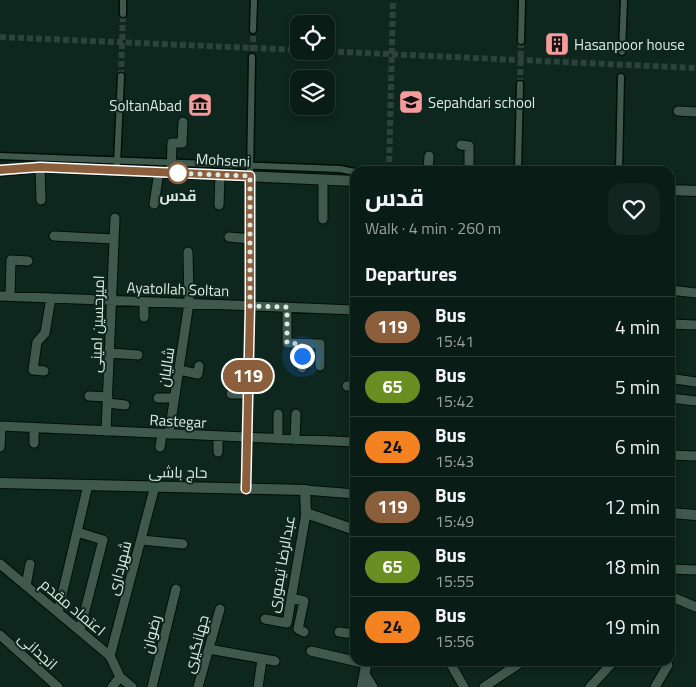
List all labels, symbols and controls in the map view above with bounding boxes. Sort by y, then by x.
map controls [290,15,335,115]
button: locate [290,15,335,60]
building icon: Hasanpoor house [544,31,570,57]
place label: Hasanpoor house [574,33,685,56]
button: layers [290,70,335,115]
school or university icon: Sepahdari school [398,89,424,115]
place label: Sepahdari school [428,91,535,114]
museum icon: SoltanAbad [187,92,213,118]
place label: SoltanAbad [109,94,182,117]
street label: Mohseni [195,147,251,173]
marker: قدس [167,162,189,184]
text: قدس [365,179,424,215]
button: heart [608,183,660,235]
place label: قدس [160,184,196,207]
text: Walk · 4 min · 260 m [365,216,501,240]
text: Departures [365,259,457,288]
street label: امیرحسین امینی [84,275,110,373]
street label: Ayatollah Soltan [126,276,230,302]
text: Bus [435,300,466,329]
text: 4 min [615,312,660,341]
text: 119 [377,313,408,340]
text: 15:41 [435,329,474,353]
your location [290,344,315,369]
street label: شالیان [152,346,180,388]
line badge: 119 [219,360,277,392]
text: Bus [435,360,466,389]
text: 119 [233,362,263,389]
text: 5 min [615,372,660,401]
text: 65 [382,373,403,400]
text: 15:42 [435,389,474,413]
street label: Rastegar [149,408,207,434]
text: Bus [435,420,466,449]
text: 6 min [615,432,660,461]
text: 24 [382,433,403,460]
text: 15:43 [435,449,474,473]
street label: حاج باشی [148,460,208,484]
text: Bus [435,480,466,509]
text: 12 min [604,492,660,521]
text: 119 [377,493,408,520]
text: 15:49 [435,509,474,533]
street label: عبدالرضا تیموری [261,513,301,615]
street label: شهرداری [101,538,137,598]
text: Bus [435,540,466,569]
text: 18 min [604,552,660,581]
text: 65 [382,553,403,580]
text: 15:55 [435,569,474,593]
street label: اعتماد مقدم [35,573,111,641]
text: Bus [435,600,466,629]
street label: رضوان [135,612,167,656]
street label: جهانگیری [177,612,215,676]
text: 19 min [604,612,660,641]
text: 24 [382,613,403,640]
street label: انجدانی [13,627,63,675]
text: 15:56 [435,629,474,653]

